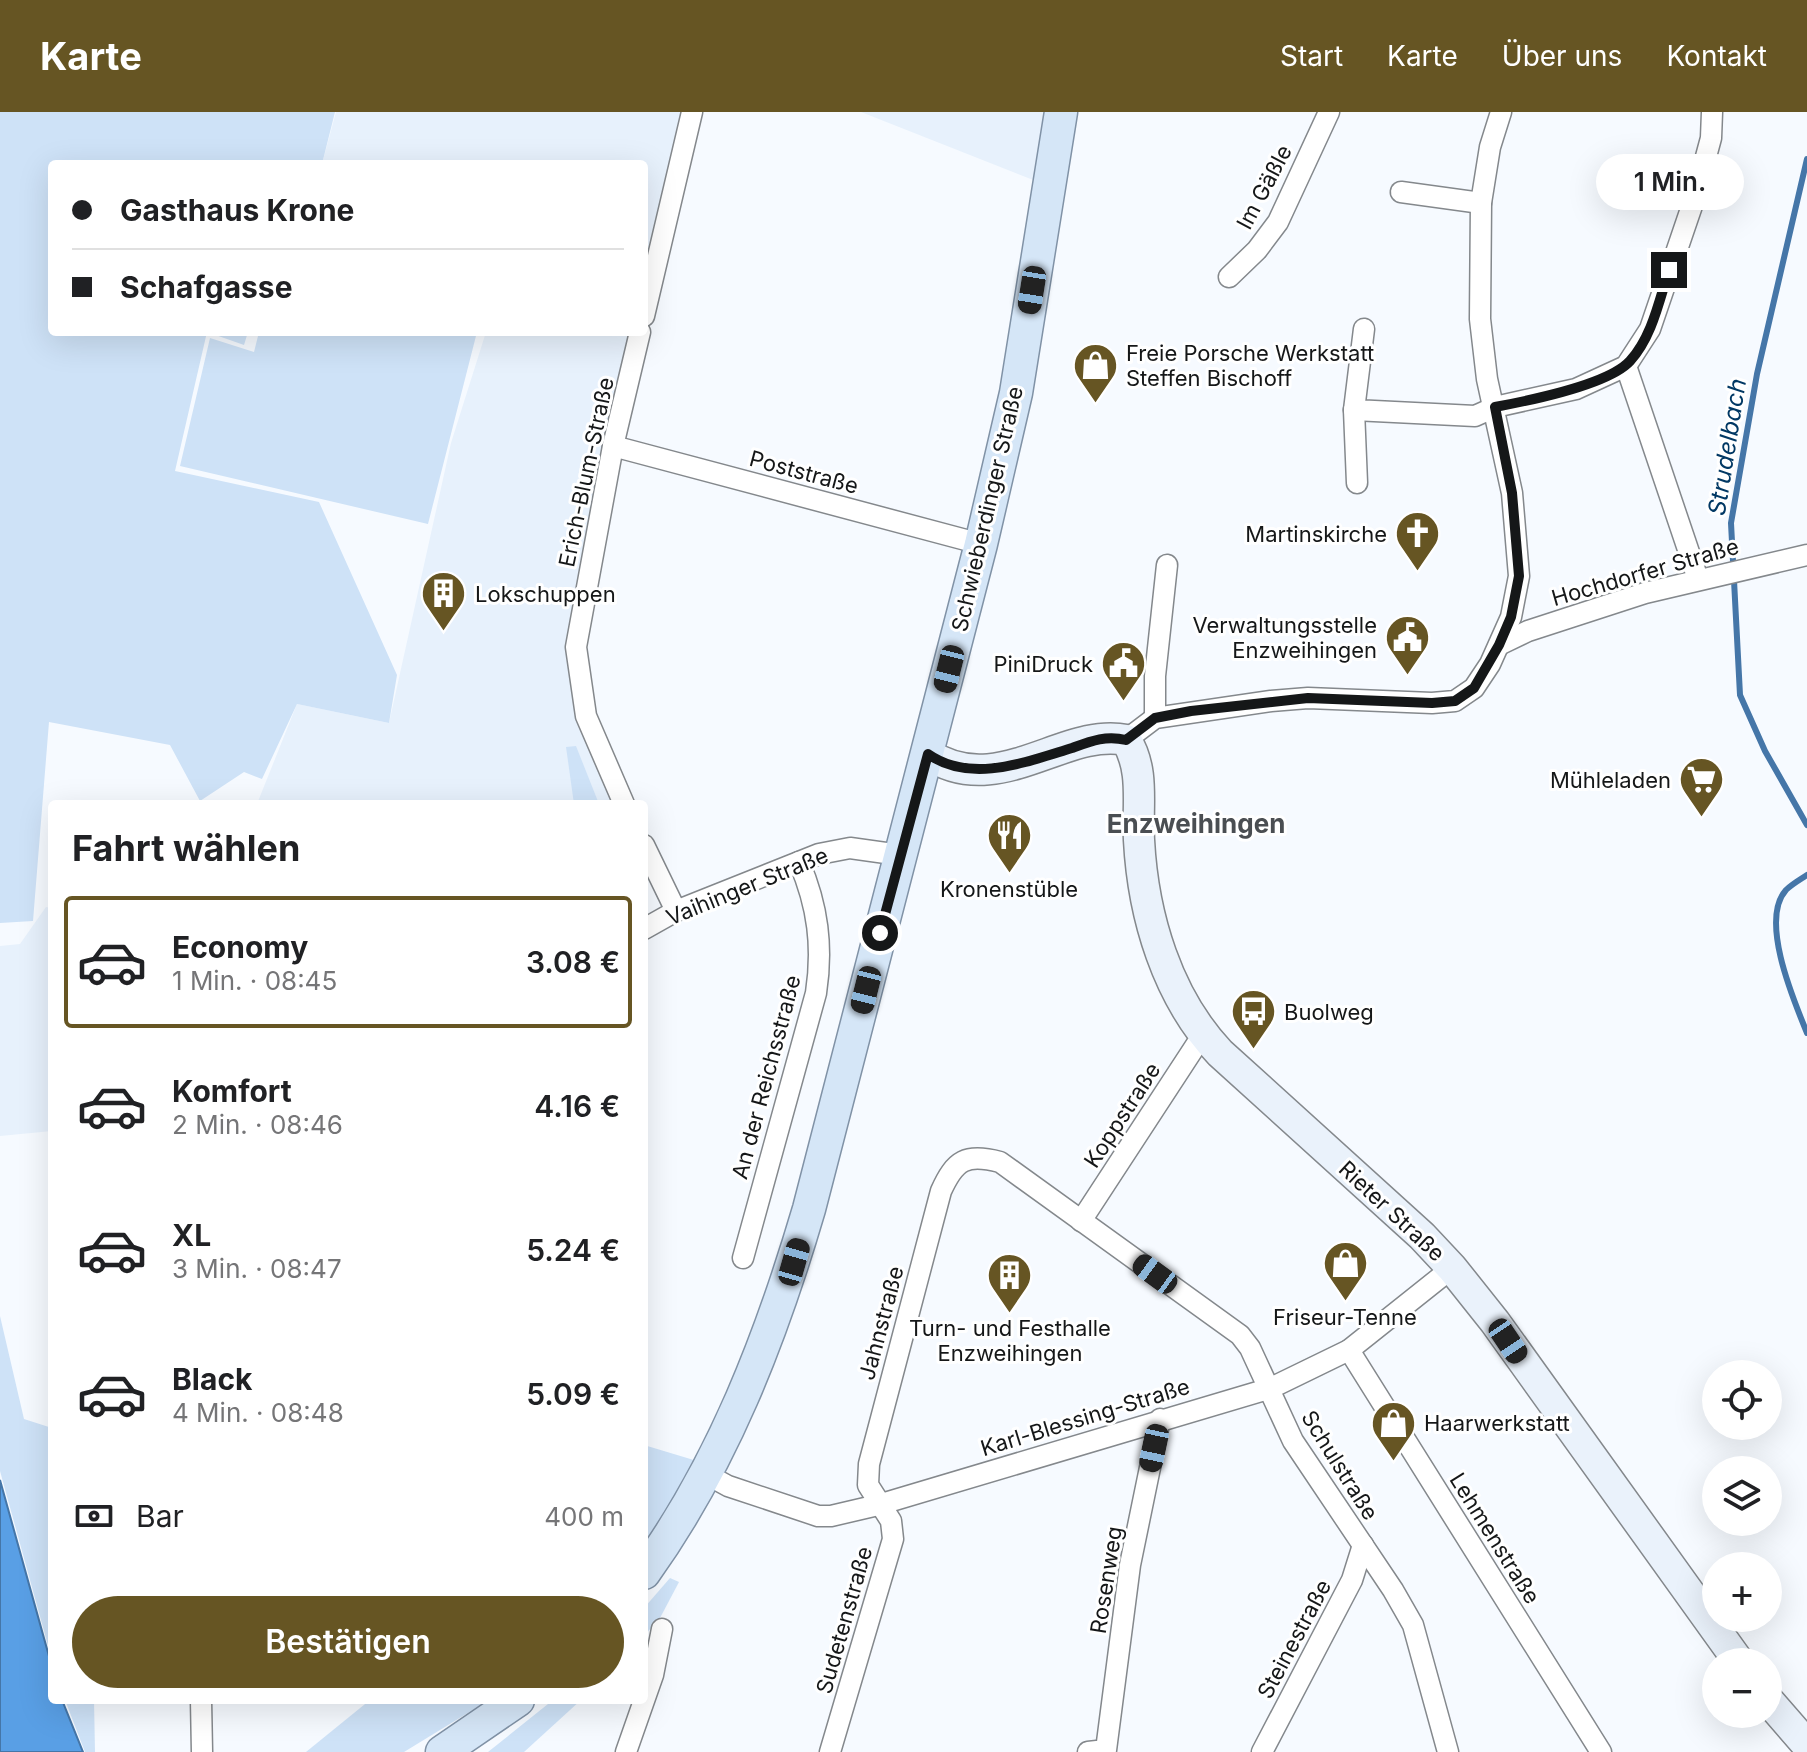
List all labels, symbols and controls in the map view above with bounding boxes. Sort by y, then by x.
text: Karte [40,33,142,79]
text: Start [1280,39,1343,73]
text: Karte [1387,39,1458,73]
text: Über uns [1502,39,1622,73]
text: Kontakt [1666,39,1767,73]
street label: Im Gäßle [1231,140,1297,234]
callout: 1 Min. [1595,154,1743,210]
text: 1 Min. [1634,166,1706,197]
text: Gasthaus Krone [120,192,354,228]
route end [1651,252,1687,288]
car [1016,264,1048,316]
text: Schafgasse [120,269,293,305]
place label: Freie Porsche Werkstatt Steffen Bischoff [1126,340,1374,391]
shop icon: Freie Porsche Werkstatt Steffen Bischoff [1071,342,1119,405]
street label: Erich-Blum-Straße [553,375,619,569]
water label: Strudelbach [1702,376,1752,518]
street label: Schwieberdinger Straße [946,384,1028,634]
street label: Poststraße [747,445,861,499]
church icon: Martinskirche [1394,510,1442,573]
place label: Martinskirche [1245,521,1387,547]
street label: Hochdorfer Straße [1548,533,1742,611]
building icon: Lokschuppen [420,570,468,633]
place label: Lokschuppen [475,581,616,607]
place label: Verwaltungsstelle Enzweihingen [1192,612,1377,663]
public building icon: Verwaltungsstelle Enzweihingen [1384,614,1432,677]
public building icon: PiniDruck [1100,640,1148,703]
car [932,643,966,695]
place label: PiniDruck [993,651,1093,677]
supermarket icon: Mühleladen [1678,756,1726,819]
place label: Mühleladen [1550,767,1671,793]
district label: Enzweihingen [1107,808,1285,839]
restaurant icon: Kronenstüble [985,812,1033,875]
text: Fahrt wählen [72,826,300,870]
street label: Vaihinger Straße [662,842,832,930]
place label: Kronenstüble [940,876,1078,902]
route start [862,915,898,951]
icon: car [76,926,148,998]
text: Economy [172,929,308,965]
text: 3.08 € [526,944,620,980]
car [849,964,883,1016]
text: 1 Min. · 08:45 [172,965,337,996]
street label: An der Reichsstraße [726,972,806,1182]
bus stop icon: Buolweg [1229,988,1277,1051]
place label: Buolweg [1284,999,1374,1025]
street label: Koppstraße [1078,1058,1166,1172]
icon: car [76,1070,148,1142]
text: Komfort [172,1073,292,1109]
text: 4.16 € [534,1088,620,1124]
text: 2 Min. · 08:46 [172,1109,343,1140]
street label: Rieter Straße [1334,1155,1450,1267]
icon: car [76,1214,148,1286]
text: XL [172,1217,211,1253]
text: 5.24 € [526,1232,620,1268]
car [776,1236,812,1288]
shop icon: Friseur-Tenne [1321,1240,1369,1303]
car [1129,1250,1181,1298]
building icon: Turn- und Festhalle Enzweihingen [986,1251,1034,1314]
text: 3 Min. · 08:47 [172,1253,342,1284]
street label: Jahnstraße [853,1263,909,1383]
place label: Friseur-Tenne [1273,1304,1417,1330]
car [1485,1314,1531,1368]
place label: Turn- und Festhalle Enzweihingen [909,1315,1111,1366]
icon: car [76,1358,148,1430]
map controls [1702,1360,1782,1728]
button: locate [1702,1360,1782,1440]
text: Black [172,1361,252,1397]
street label: Karl-Blessing-Straße [977,1373,1193,1461]
text: 5.09 € [526,1376,620,1412]
text: 4 Min. · 08:48 [172,1397,344,1428]
shop icon: Haarwerkstatt [1369,1399,1417,1462]
street label: Schulstraße [1296,1406,1384,1524]
place label: Haarwerkstatt [1424,1410,1570,1436]
car [1137,1422,1171,1474]
button: layers [1702,1456,1782,1536]
street label: Lehmenstraße [1444,1468,1546,1608]
icon: cash [72,1494,116,1538]
text: Bar [136,1498,184,1534]
text: 400 m [544,1501,624,1532]
street label: Rosenweg [1085,1524,1127,1636]
street label: Sudetenstraße [811,1543,877,1697]
button: + [1702,1552,1782,1632]
street label: Steinestraße [1252,1575,1336,1703]
button: Bestätigen [72,1596,624,1688]
button: − [1702,1648,1782,1728]

